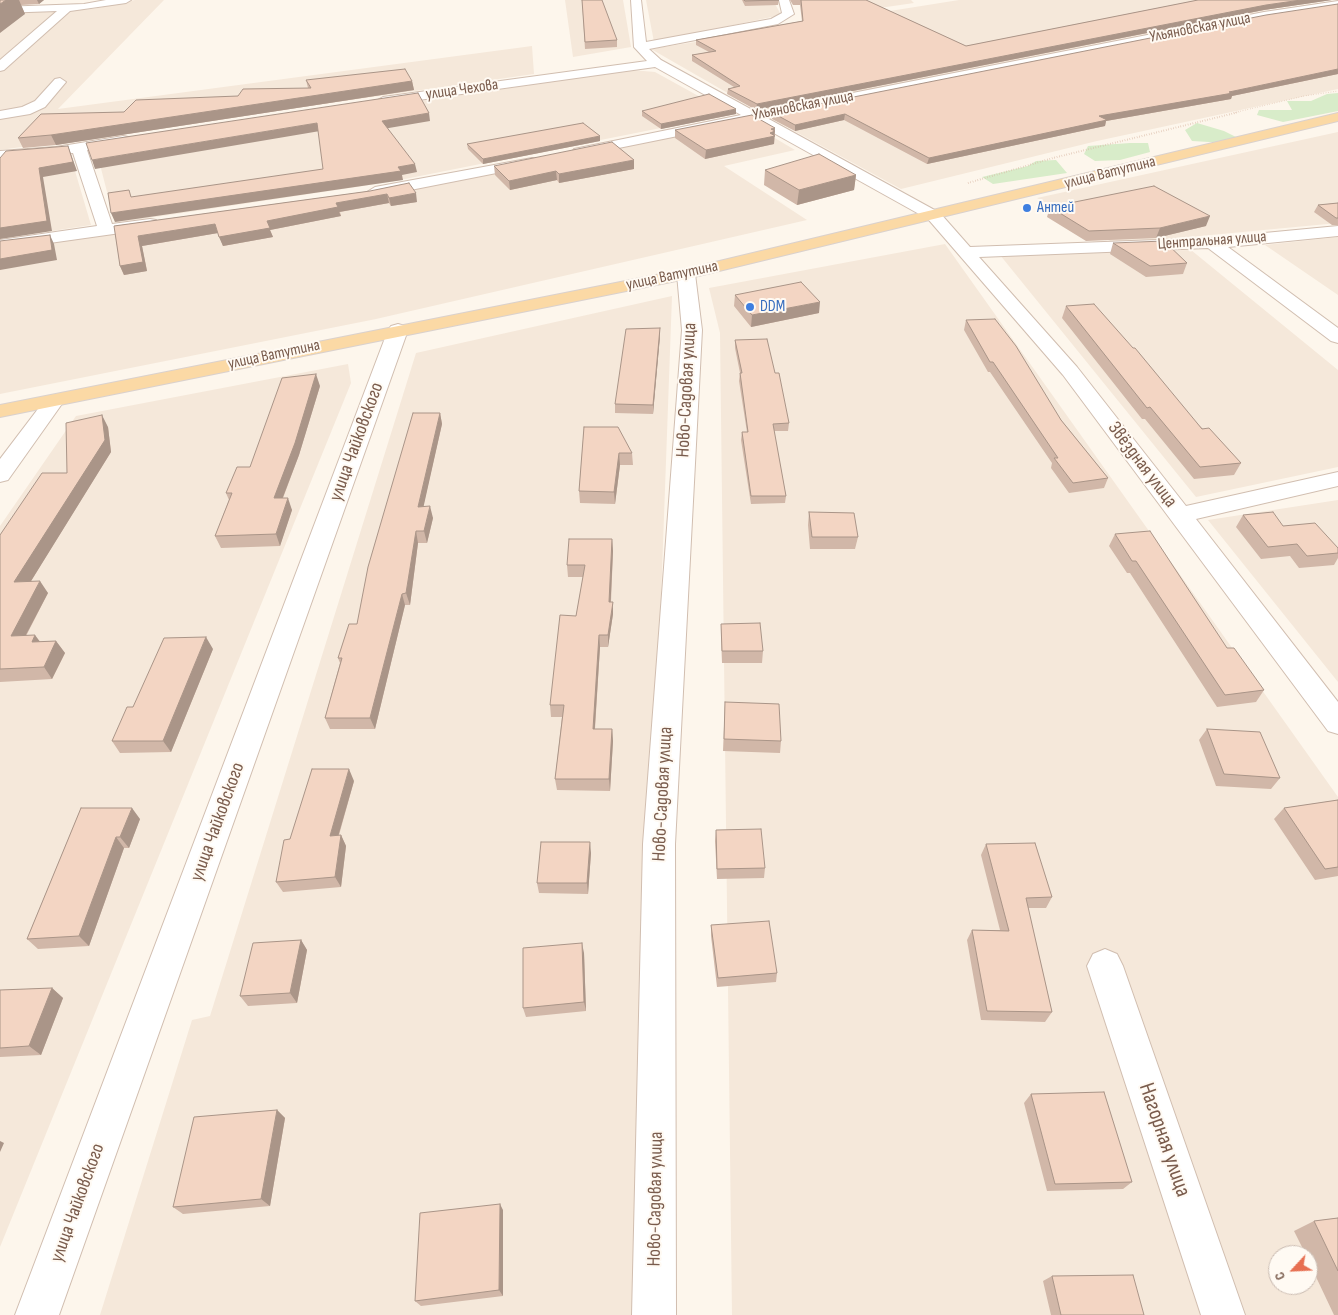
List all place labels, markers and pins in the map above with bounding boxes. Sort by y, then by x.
place label: Антей [1037,198,1074,218]
marker: Антей [1021,202,1033,214]
place label: DDM [760,297,785,317]
marker: DDM [744,301,756,313]

